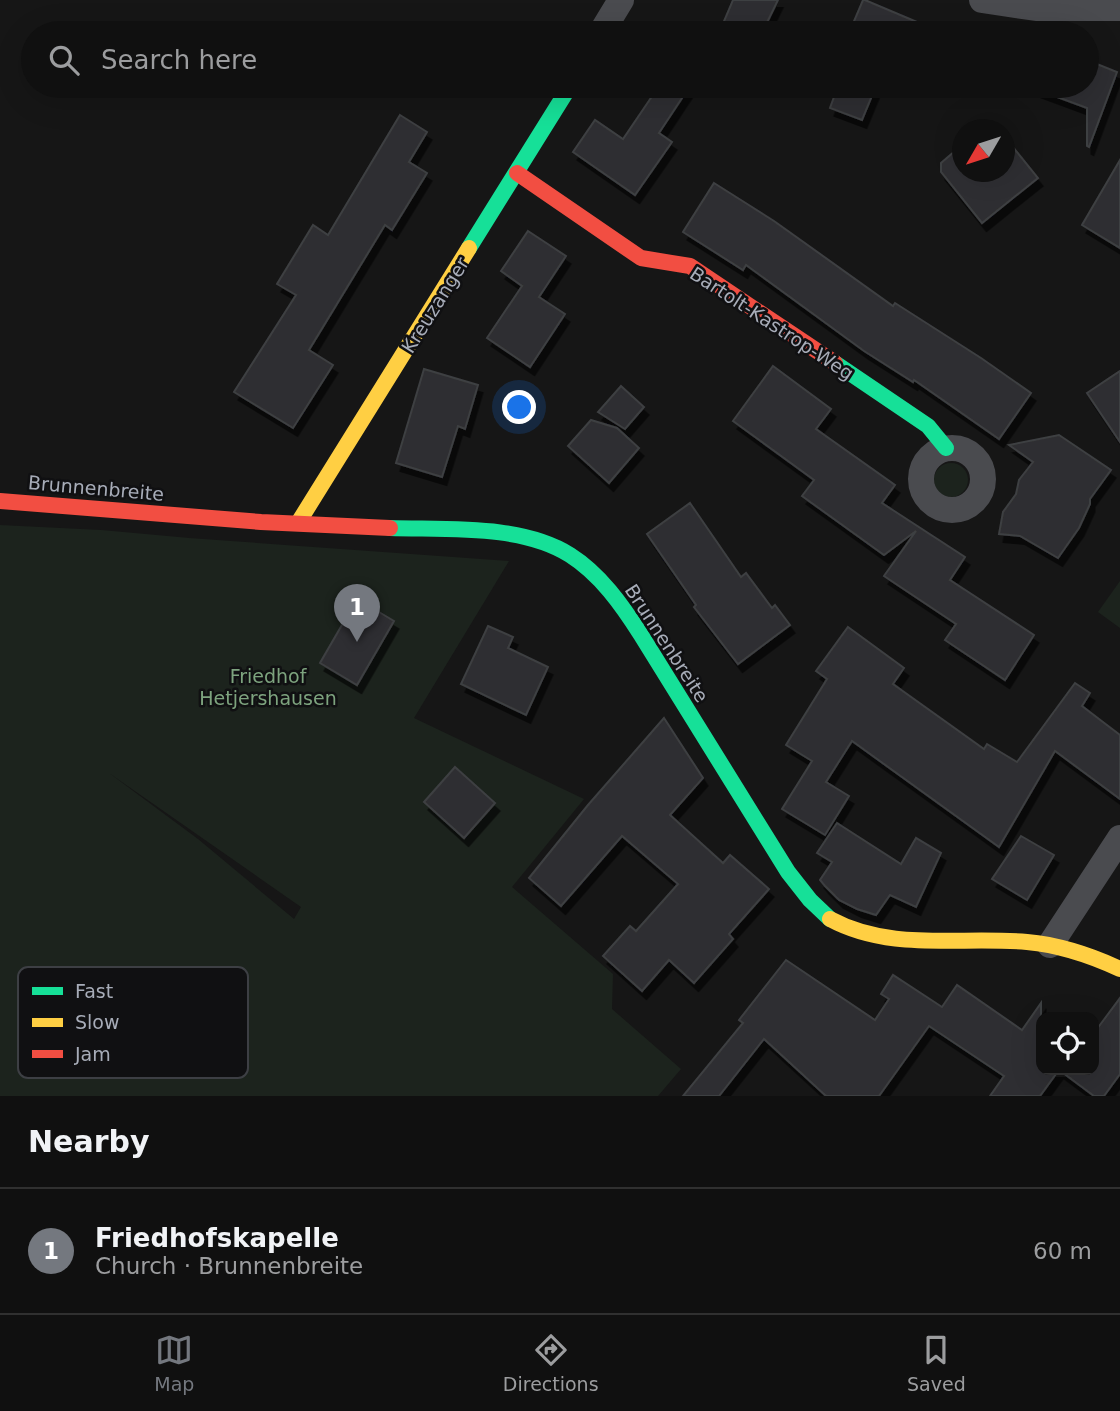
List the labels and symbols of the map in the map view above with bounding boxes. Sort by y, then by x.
north arrow [952,119,1015,182]
street label: Kreuzanger [397,253,473,357]
street label: Bartolt-Kastrop-Weg [686,262,858,384]
your location [502,390,536,424]
street label: Brunnenbreite [27,471,165,505]
street label: Brunnenbreite [621,580,713,706]
pin: 1 [334,584,380,642]
park label: Friedhof Hetjershausen [199,665,337,709]
legend [18,967,248,1078]
text: Fast [75,980,113,1002]
text: Slow [75,1011,120,1033]
text: Jam [74,1043,111,1065]

